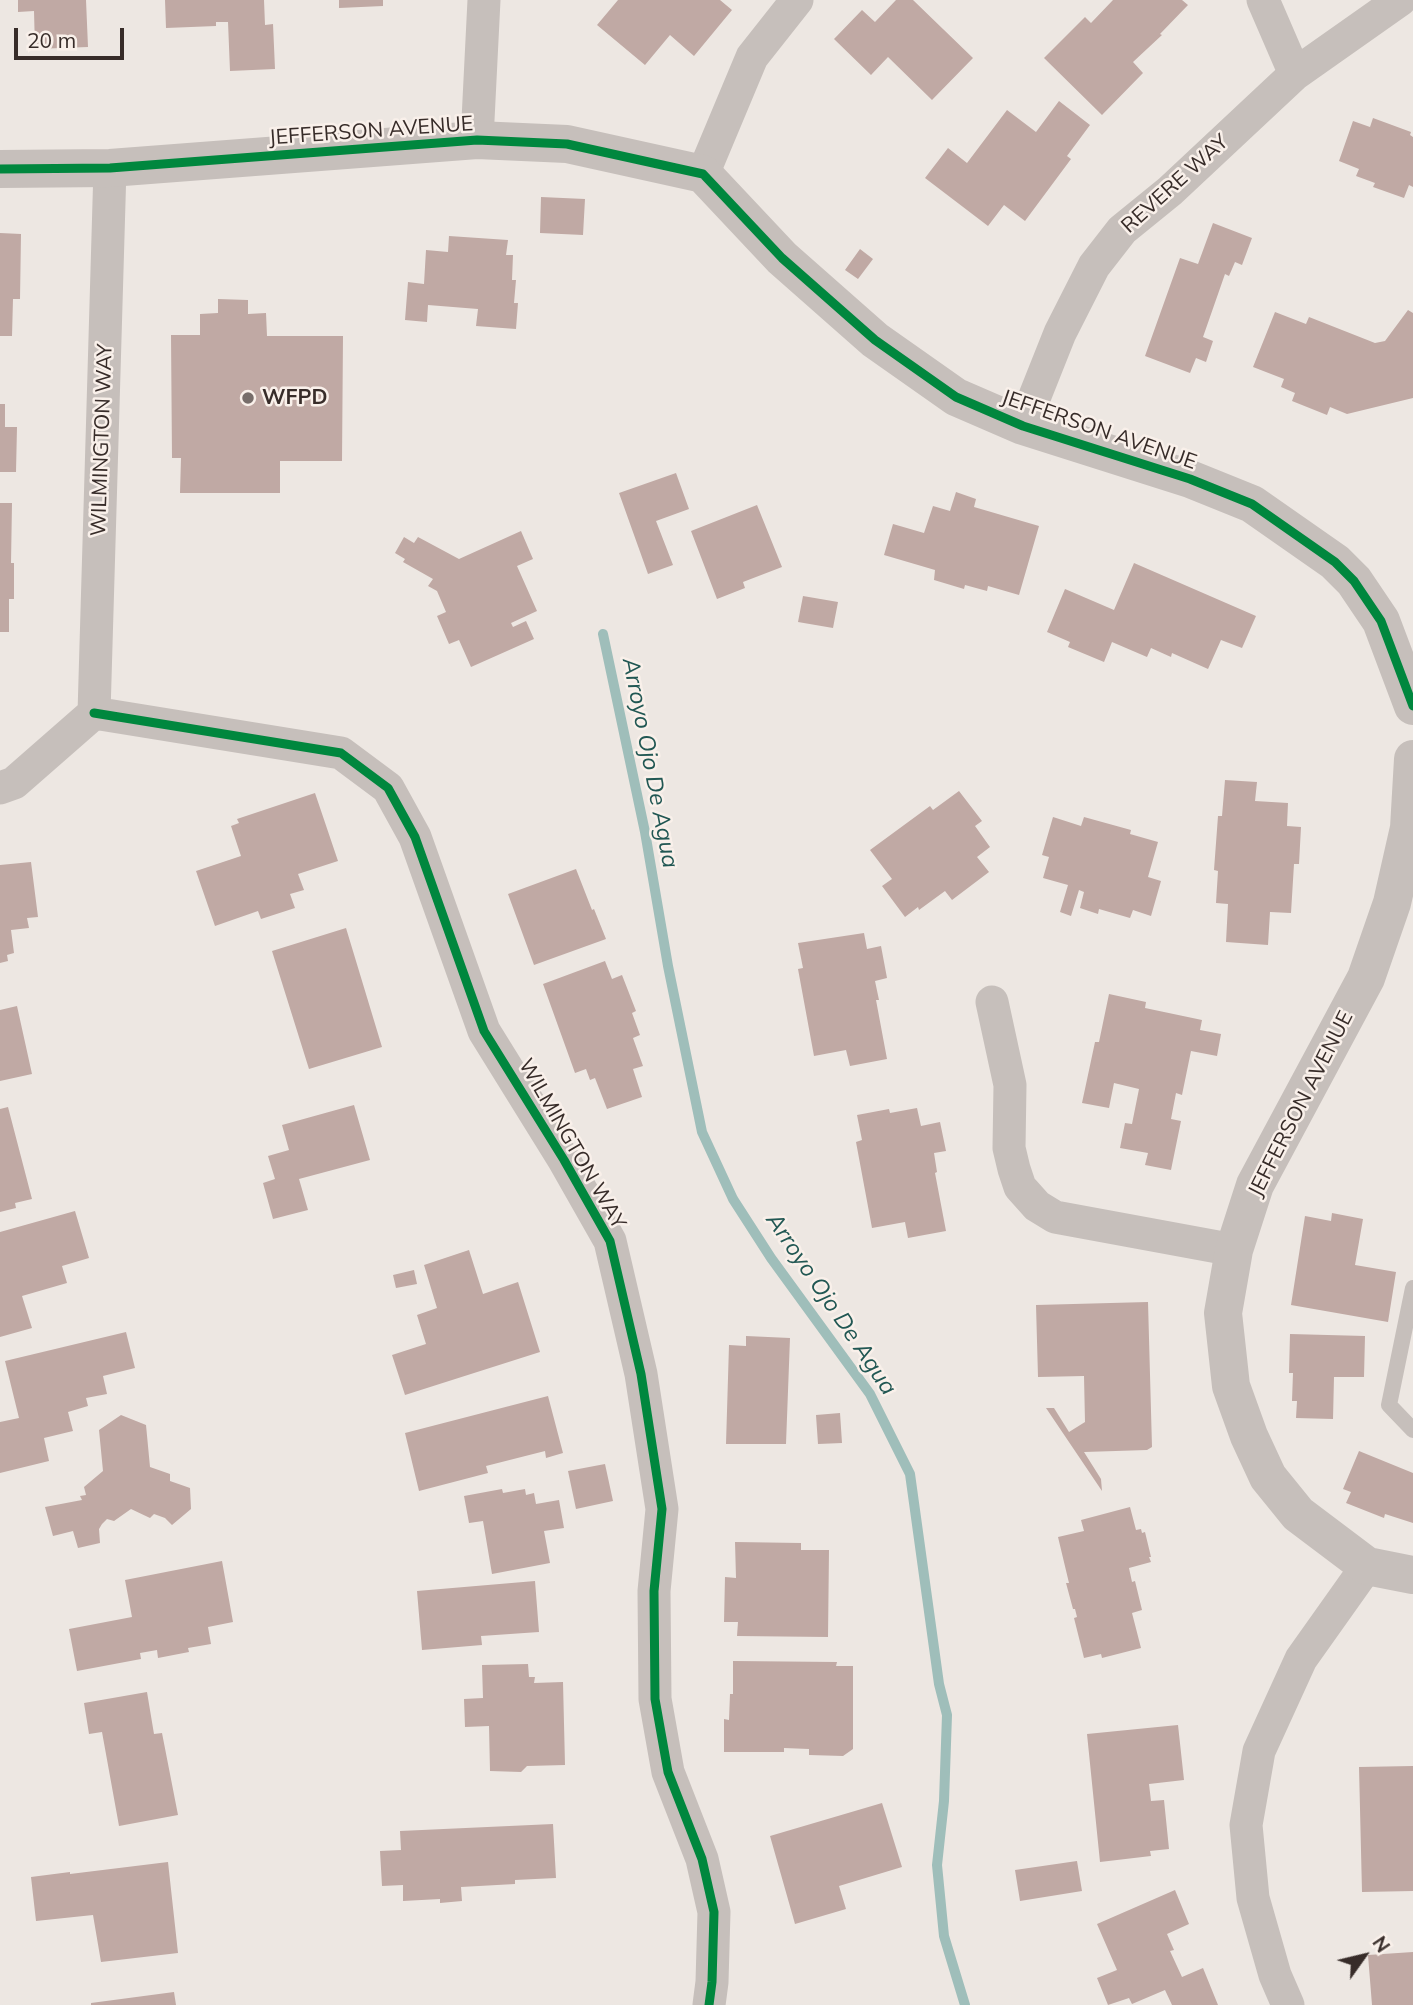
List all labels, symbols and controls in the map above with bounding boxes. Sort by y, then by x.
scale bar [18,14,128,58]
text: 20 m [27,27,76,53]
street label: JEFFERSON AVENUE [268,111,474,151]
street label: REVERE WAY [1116,129,1234,239]
street label: WILMINGTON WAY [86,343,118,537]
place label: WFPD [262,385,328,411]
street label: JEFFERSON AVENUE [998,385,1200,475]
marker: WFPD [240,390,256,406]
water label: Arroyo Ojo De Agua [616,656,684,870]
street label: JEFFERSON AVENUE [1243,1007,1359,1201]
street label: WILMINGTON WAY [513,1054,631,1234]
water label: Arroyo Ojo De Agua [760,1208,902,1400]
north arrow [1329,1921,1399,1991]
text: N [1367,1932,1395,1957]

